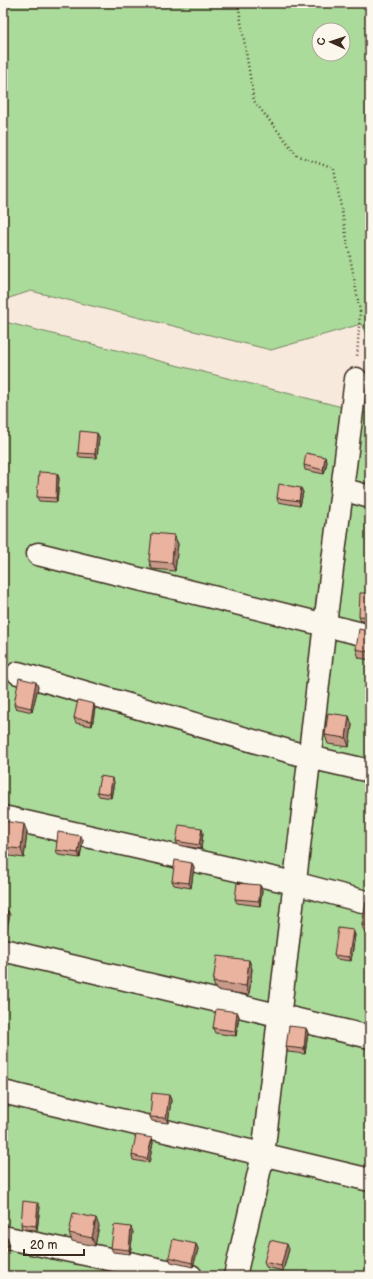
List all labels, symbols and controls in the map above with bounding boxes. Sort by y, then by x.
north arrow [311,22,351,62]
text: С [315,37,328,46]
scale bar [24,1231,84,1257]
text: 20 m [30,1238,57,1253]

